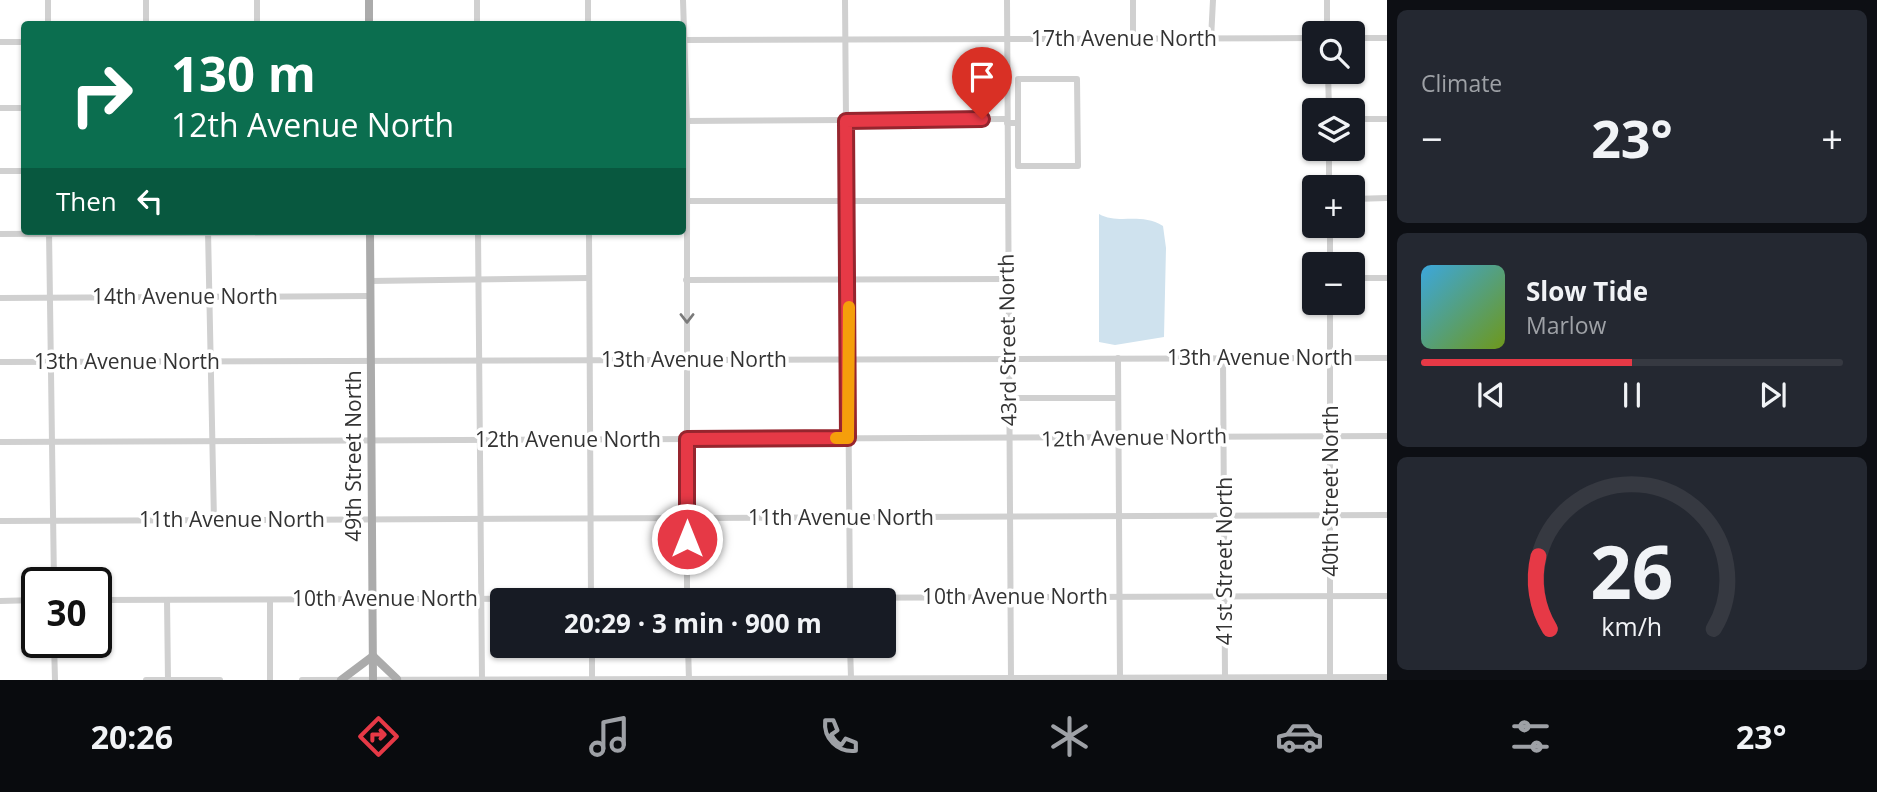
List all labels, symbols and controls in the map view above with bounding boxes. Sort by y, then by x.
map controls [1302,21,1365,315]
button: search [1302,21,1365,84]
street label: 17th Avenue North [1031,24,1217,52]
text: 130 m [171,40,316,106]
pin [952,47,1012,119]
icon: right [56,49,147,140]
icon: arrive [963,58,1001,96]
text: Climate [1421,67,1502,99]
button: layers [1302,98,1365,161]
text: 23° [1591,102,1673,173]
text: 12th Avenue North [171,103,454,146]
text: − [1421,112,1443,164]
text: + [1821,112,1843,164]
button: + [1302,175,1365,238]
icon: left [131,182,169,220]
text: Then [56,183,117,219]
button: − [1302,252,1365,315]
street label: 43rd Street North [991,254,1023,426]
text: Slow Tide [1526,273,1648,309]
street label: 14th Avenue North [92,282,278,310]
text: Marlow [1526,309,1606,341]
one-way arrow [679,313,694,324]
street label: 13th Avenue North [1167,343,1353,371]
street label: 13th Avenue North [601,345,787,373]
street label: 13th Avenue North [34,347,220,375]
street label: 49th Street North [339,370,367,542]
icon: previous [1472,376,1510,414]
icon: pause [1613,376,1651,414]
icon: next [1754,376,1792,414]
street label: 40th Street North [1316,405,1344,577]
street label: 12th Avenue North [1041,421,1227,453]
street label: 12th Avenue North [475,425,661,453]
street label: 41st Street North [1210,477,1238,645]
position arrow [650,502,724,576]
street label: 11th Avenue North [748,503,934,531]
street label: 11th Avenue North [139,505,325,533]
text: 26 [1590,522,1674,621]
speed limit sign: 30 [21,567,112,658]
street label: 10th Avenue North [922,582,1108,610]
street label: 10th Avenue North [292,584,478,612]
text: 20:29 · 3 min · 900 m [564,605,822,641]
text: km/h [1602,609,1662,643]
icon: directions [354,712,403,761]
icon: music [585,712,634,761]
icon: phone [815,712,864,761]
icon: climate [1045,712,1094,761]
icon: car [1275,712,1324,761]
icon: filters [1506,712,1555,761]
text: 20:26 [91,715,173,758]
text: 23° [1736,715,1786,758]

